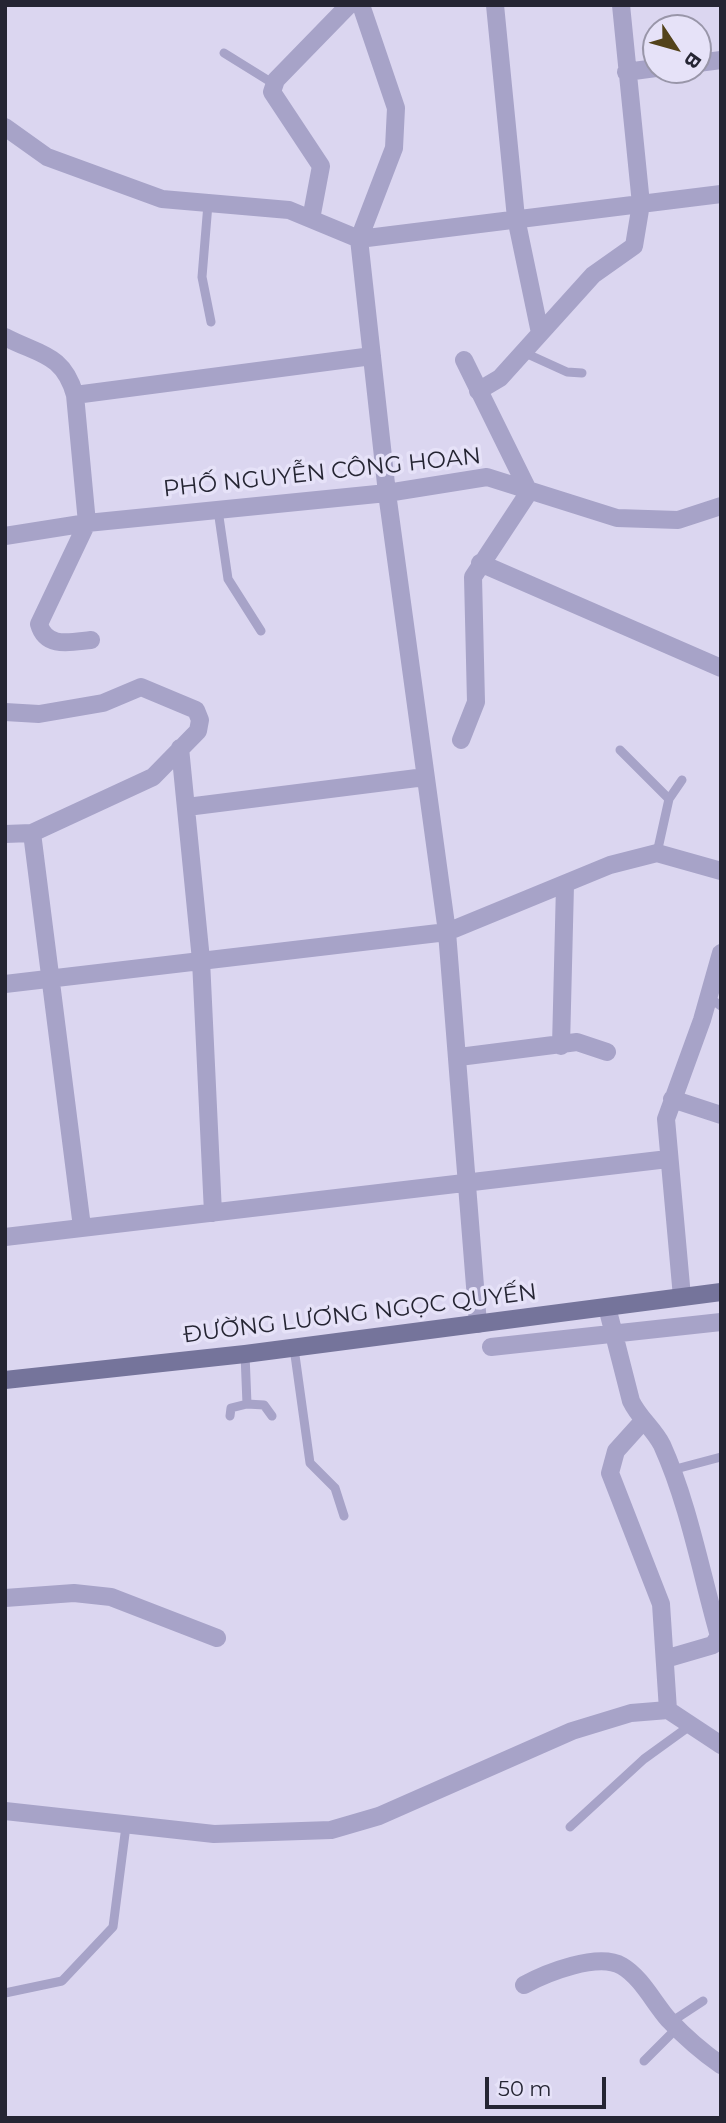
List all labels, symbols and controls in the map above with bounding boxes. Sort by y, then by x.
north arrow [642,14,712,84]
text: B [679,48,706,73]
street label: PHỐ NGUYỄN CÔNG HOAN [162,443,482,503]
street label: ĐƯỜNG LƯƠNG NGỌC QUYẾN [181,1279,539,1349]
scale bar [488,2064,609,2108]
text: 50 m [498,2076,552,2101]

